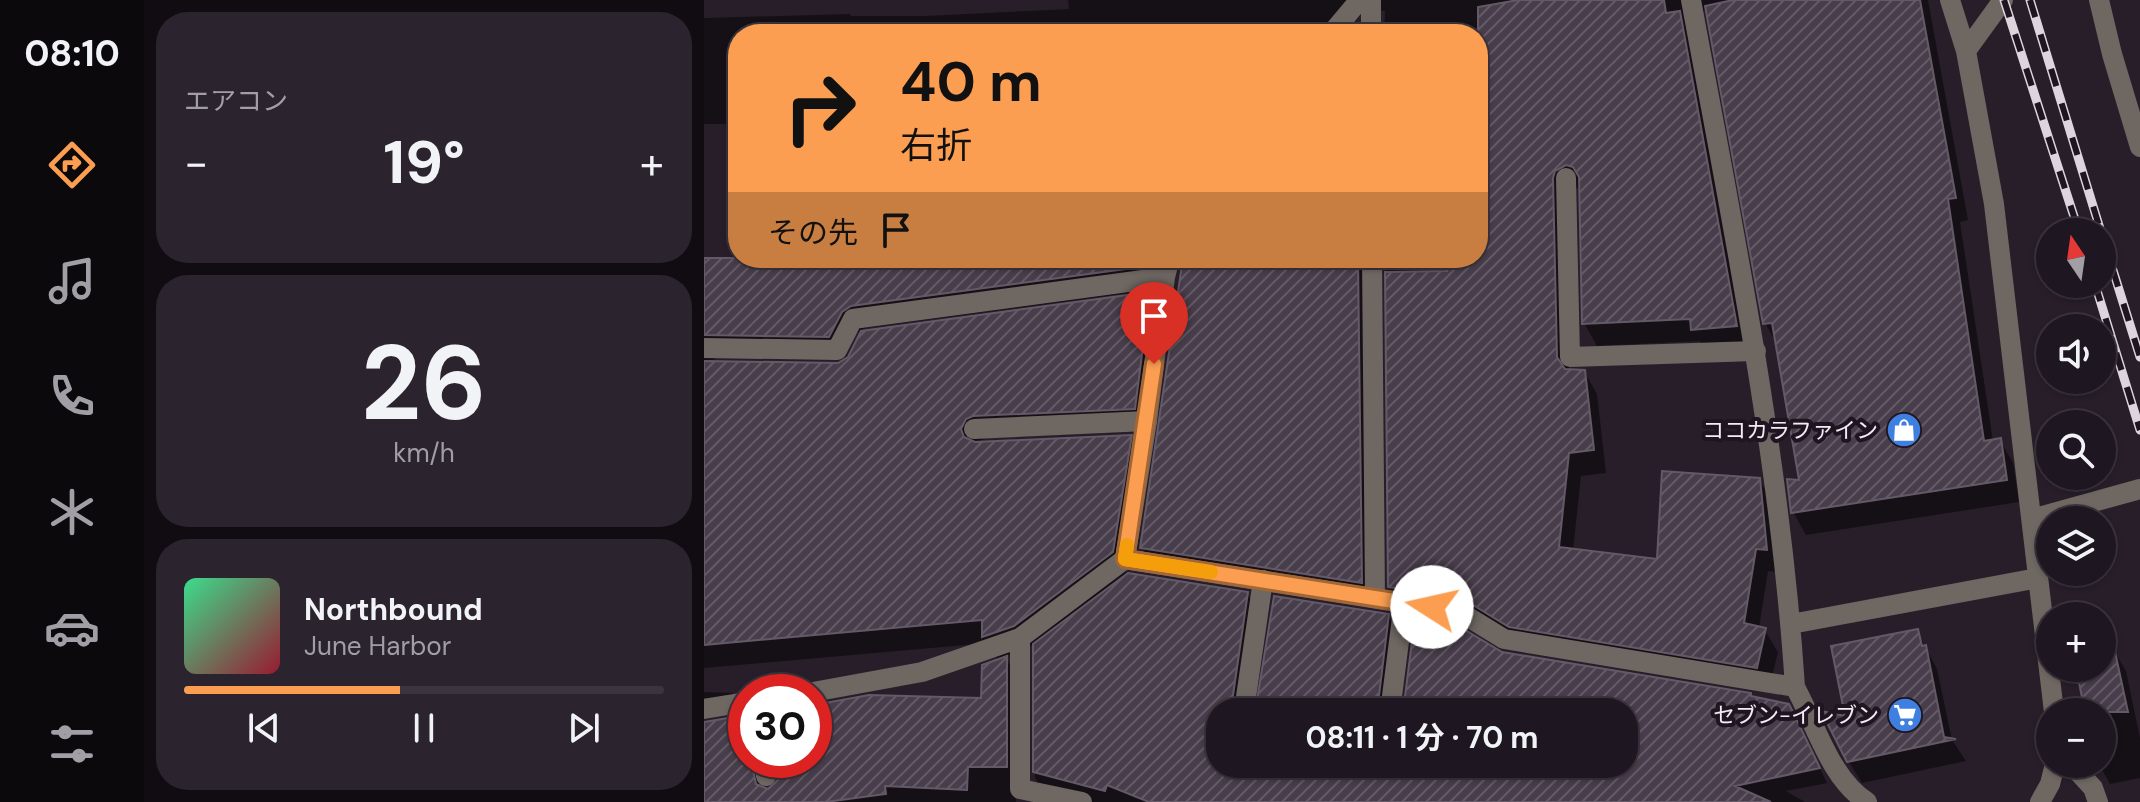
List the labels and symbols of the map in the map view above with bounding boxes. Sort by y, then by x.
north arrow [2036,218,2116,298]
pin [1120,282,1188,364]
shop icon: ココカラファイン [1885,411,1923,449]
place label: ココカラファイン [1702,416,1878,445]
position arrow [1390,565,1474,649]
speed limit sign: 30 [728,674,832,778]
supermarket icon: セブン-イレブン [1886,696,1924,734]
place label: セブン-イレブン [1713,701,1879,730]

